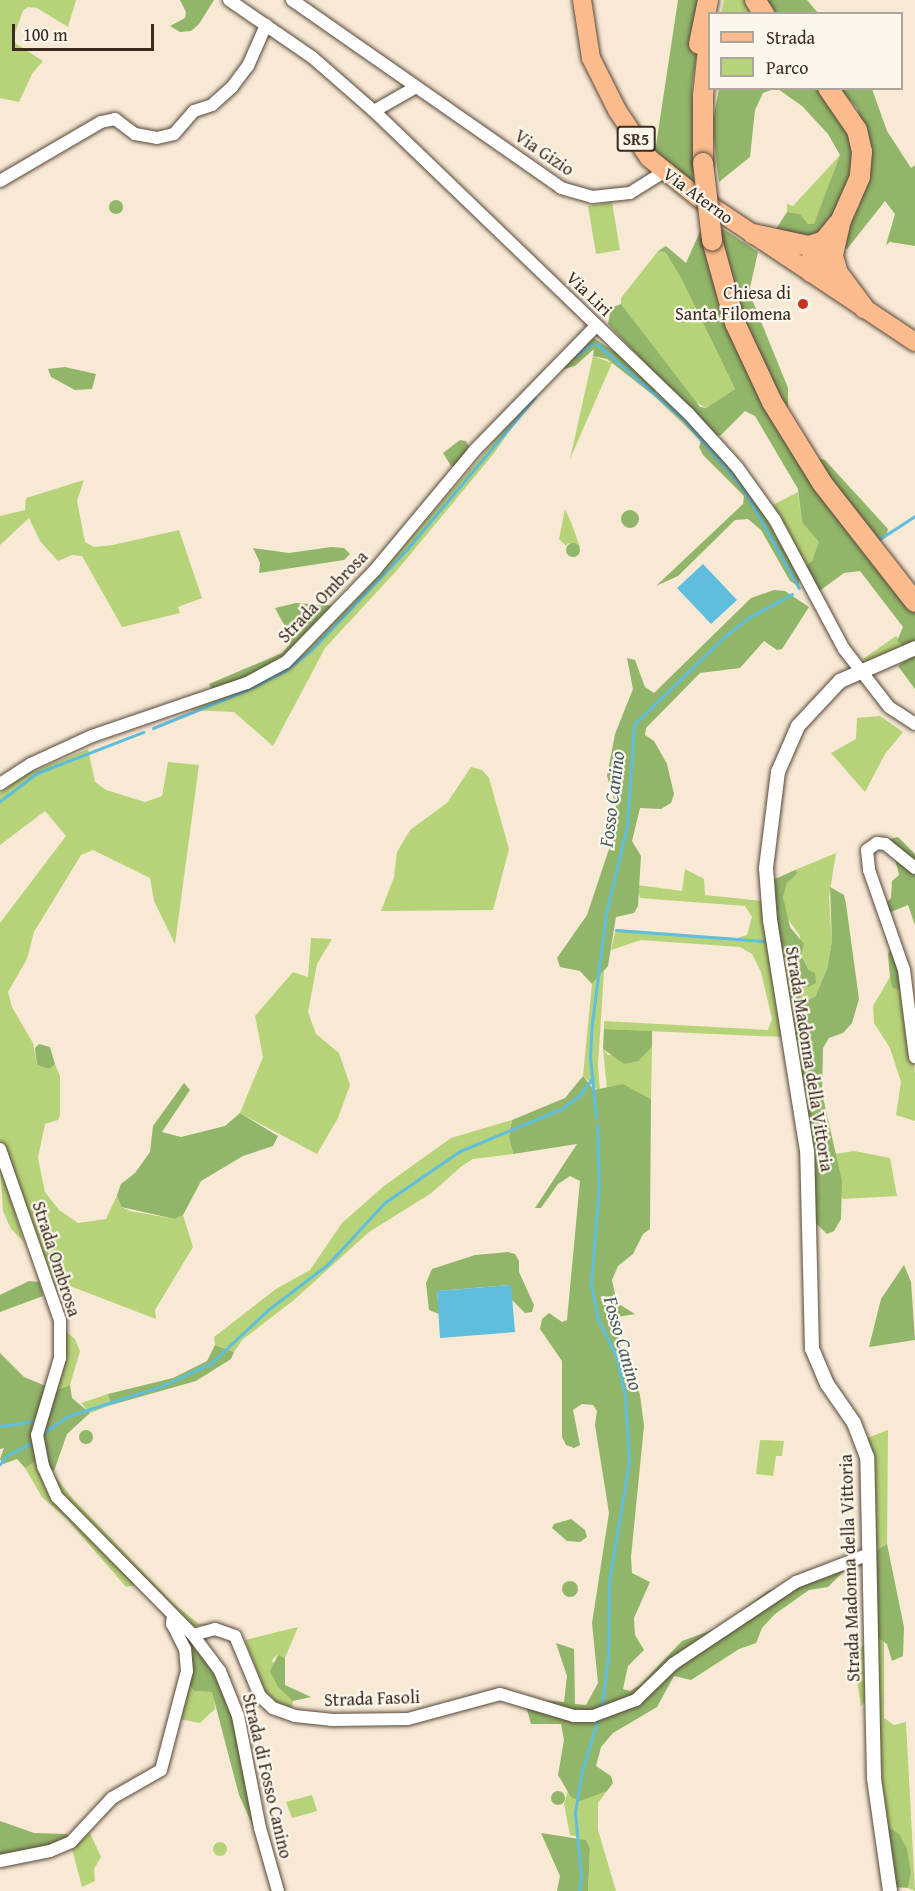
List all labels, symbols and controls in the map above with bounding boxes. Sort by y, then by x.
scale bar [15,12,158,50]
legend [708,12,903,90]
text: 100 m [23,21,68,48]
text: Strada [766,24,815,51]
text: Parco [766,54,809,81]
street label: Via Gizio [510,125,578,181]
road number: SR5 [616,126,656,152]
street label: Via Aterno [659,163,737,229]
street label: Via Liri [561,267,617,321]
place label: Chiesa di Santa Filomena [675,283,791,326]
marker: Chiesa di Santa Filomena [796,297,810,311]
street label: Strada Ombrosa [274,546,372,648]
water label: Fosso Canino [593,750,629,848]
street label: Strada Madonna della Vittoria [780,945,838,1173]
street label: Strada Ombrosa [27,1199,85,1319]
water label: Fosso Canino [599,1293,649,1393]
street label: Strada Madonna della Vittoria [835,1454,865,1682]
street label: Strada Fasoli [324,1687,420,1711]
street label: Strada di Fosso Canino [237,1691,297,1861]

